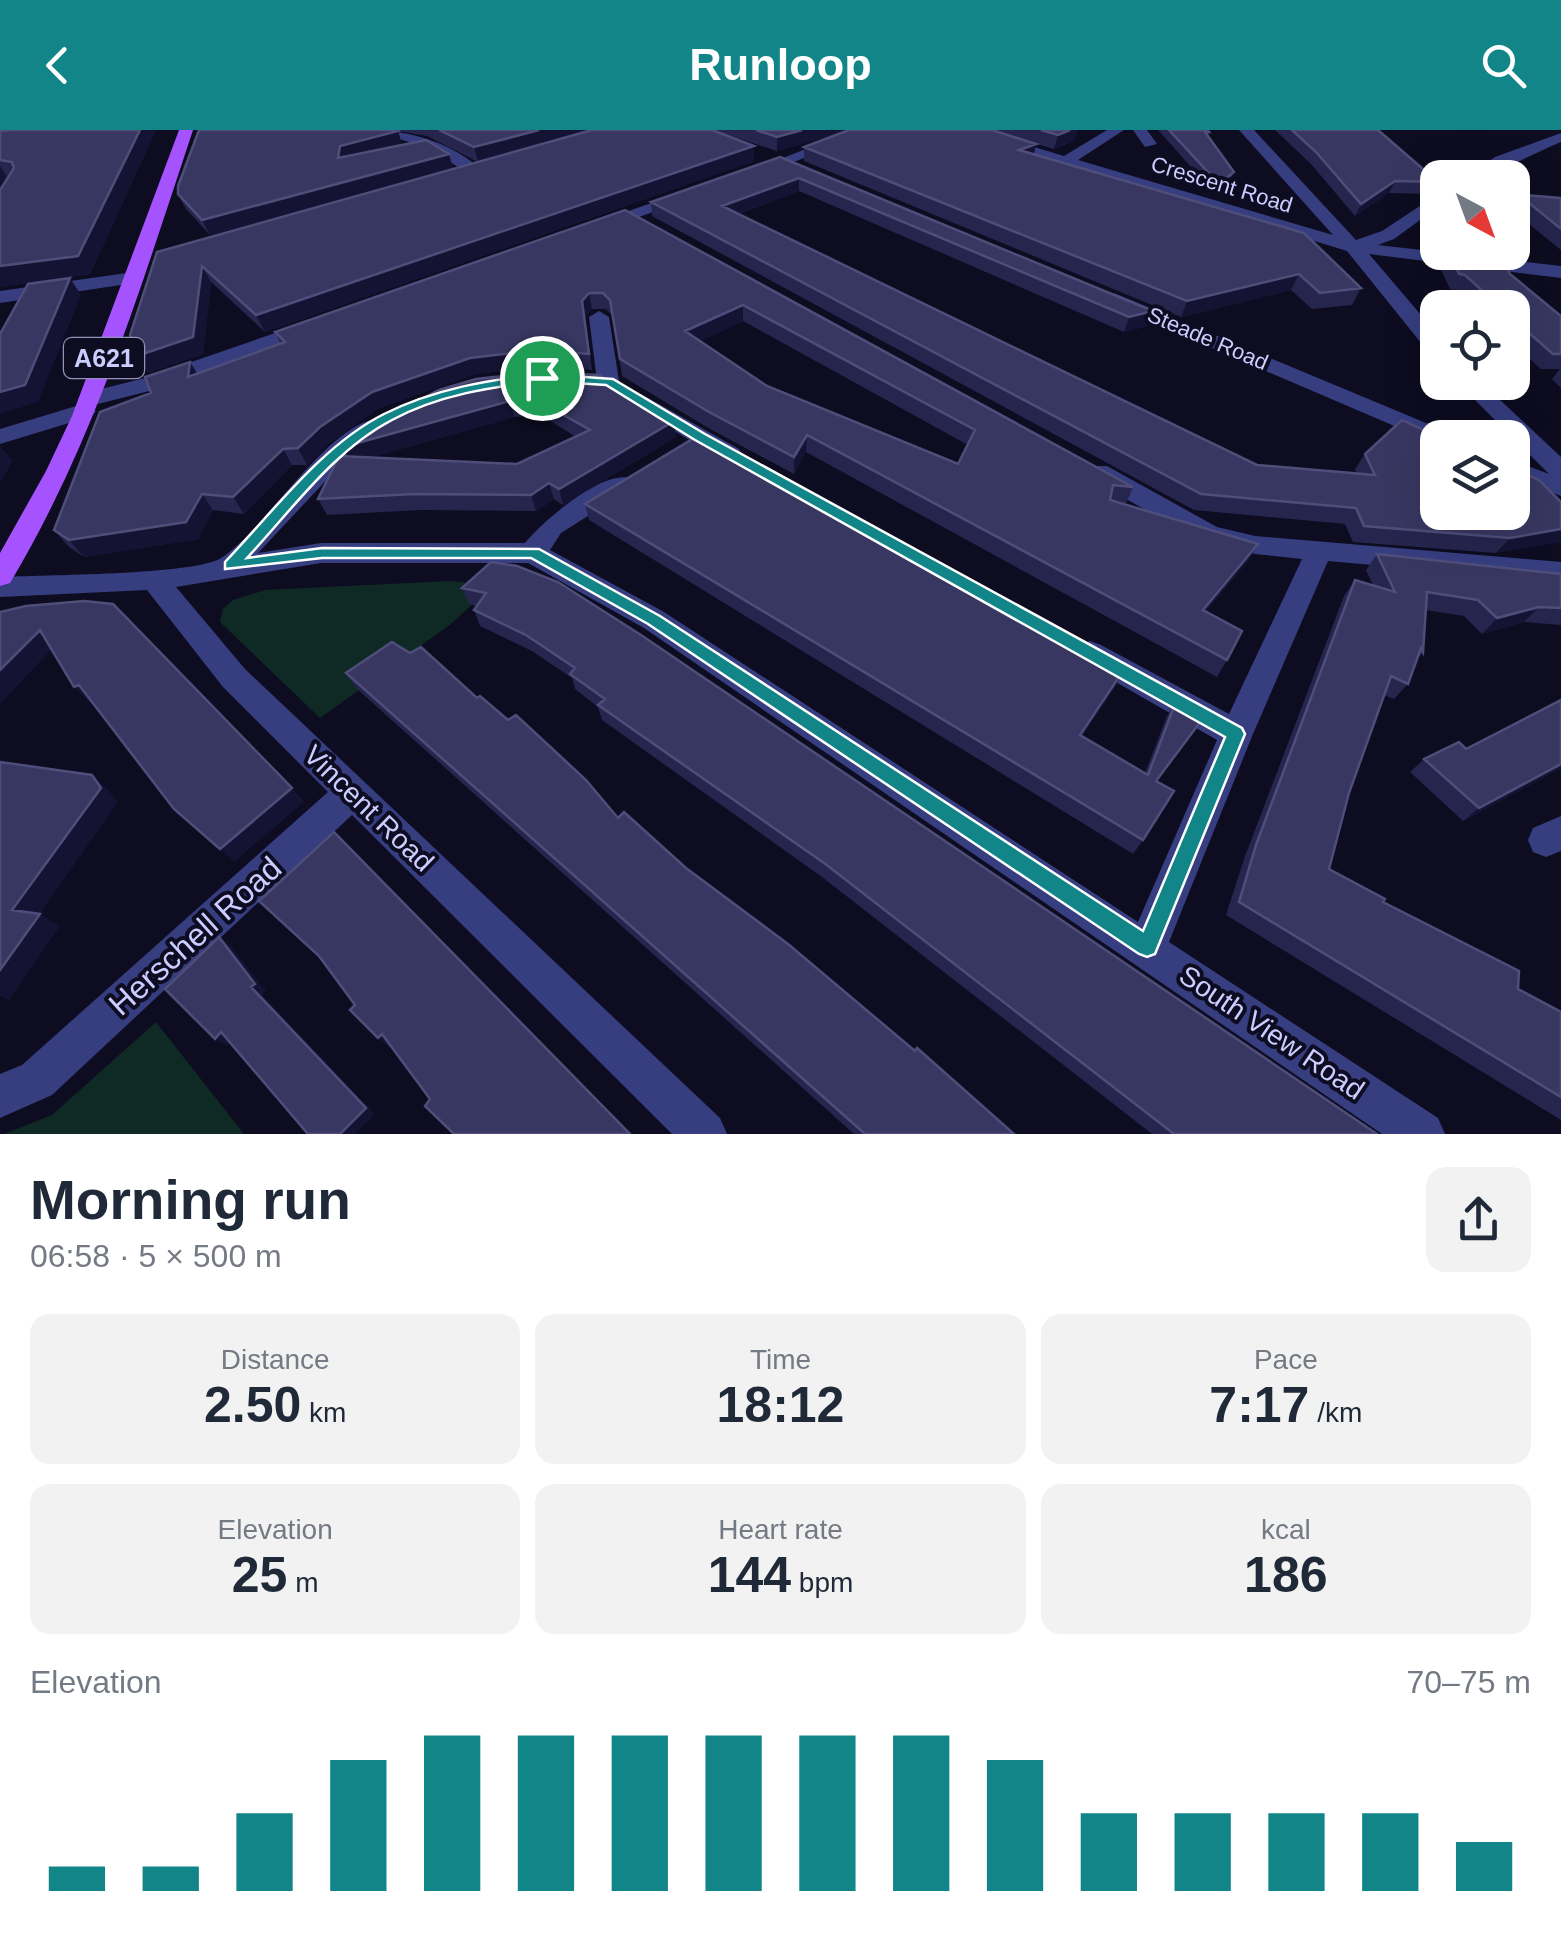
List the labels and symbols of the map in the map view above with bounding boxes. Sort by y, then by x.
street label: Crescent Road [1148,151,1296,218]
north arrow [1420,160,1530,270]
street label: Steade Road [1144,302,1272,375]
pin [500,336,585,421]
road number: A621 [64,338,144,378]
street label: Vincent Road [298,739,440,878]
street label: Herschell Road [102,849,288,1023]
street label: South View Road [1174,959,1370,1106]

